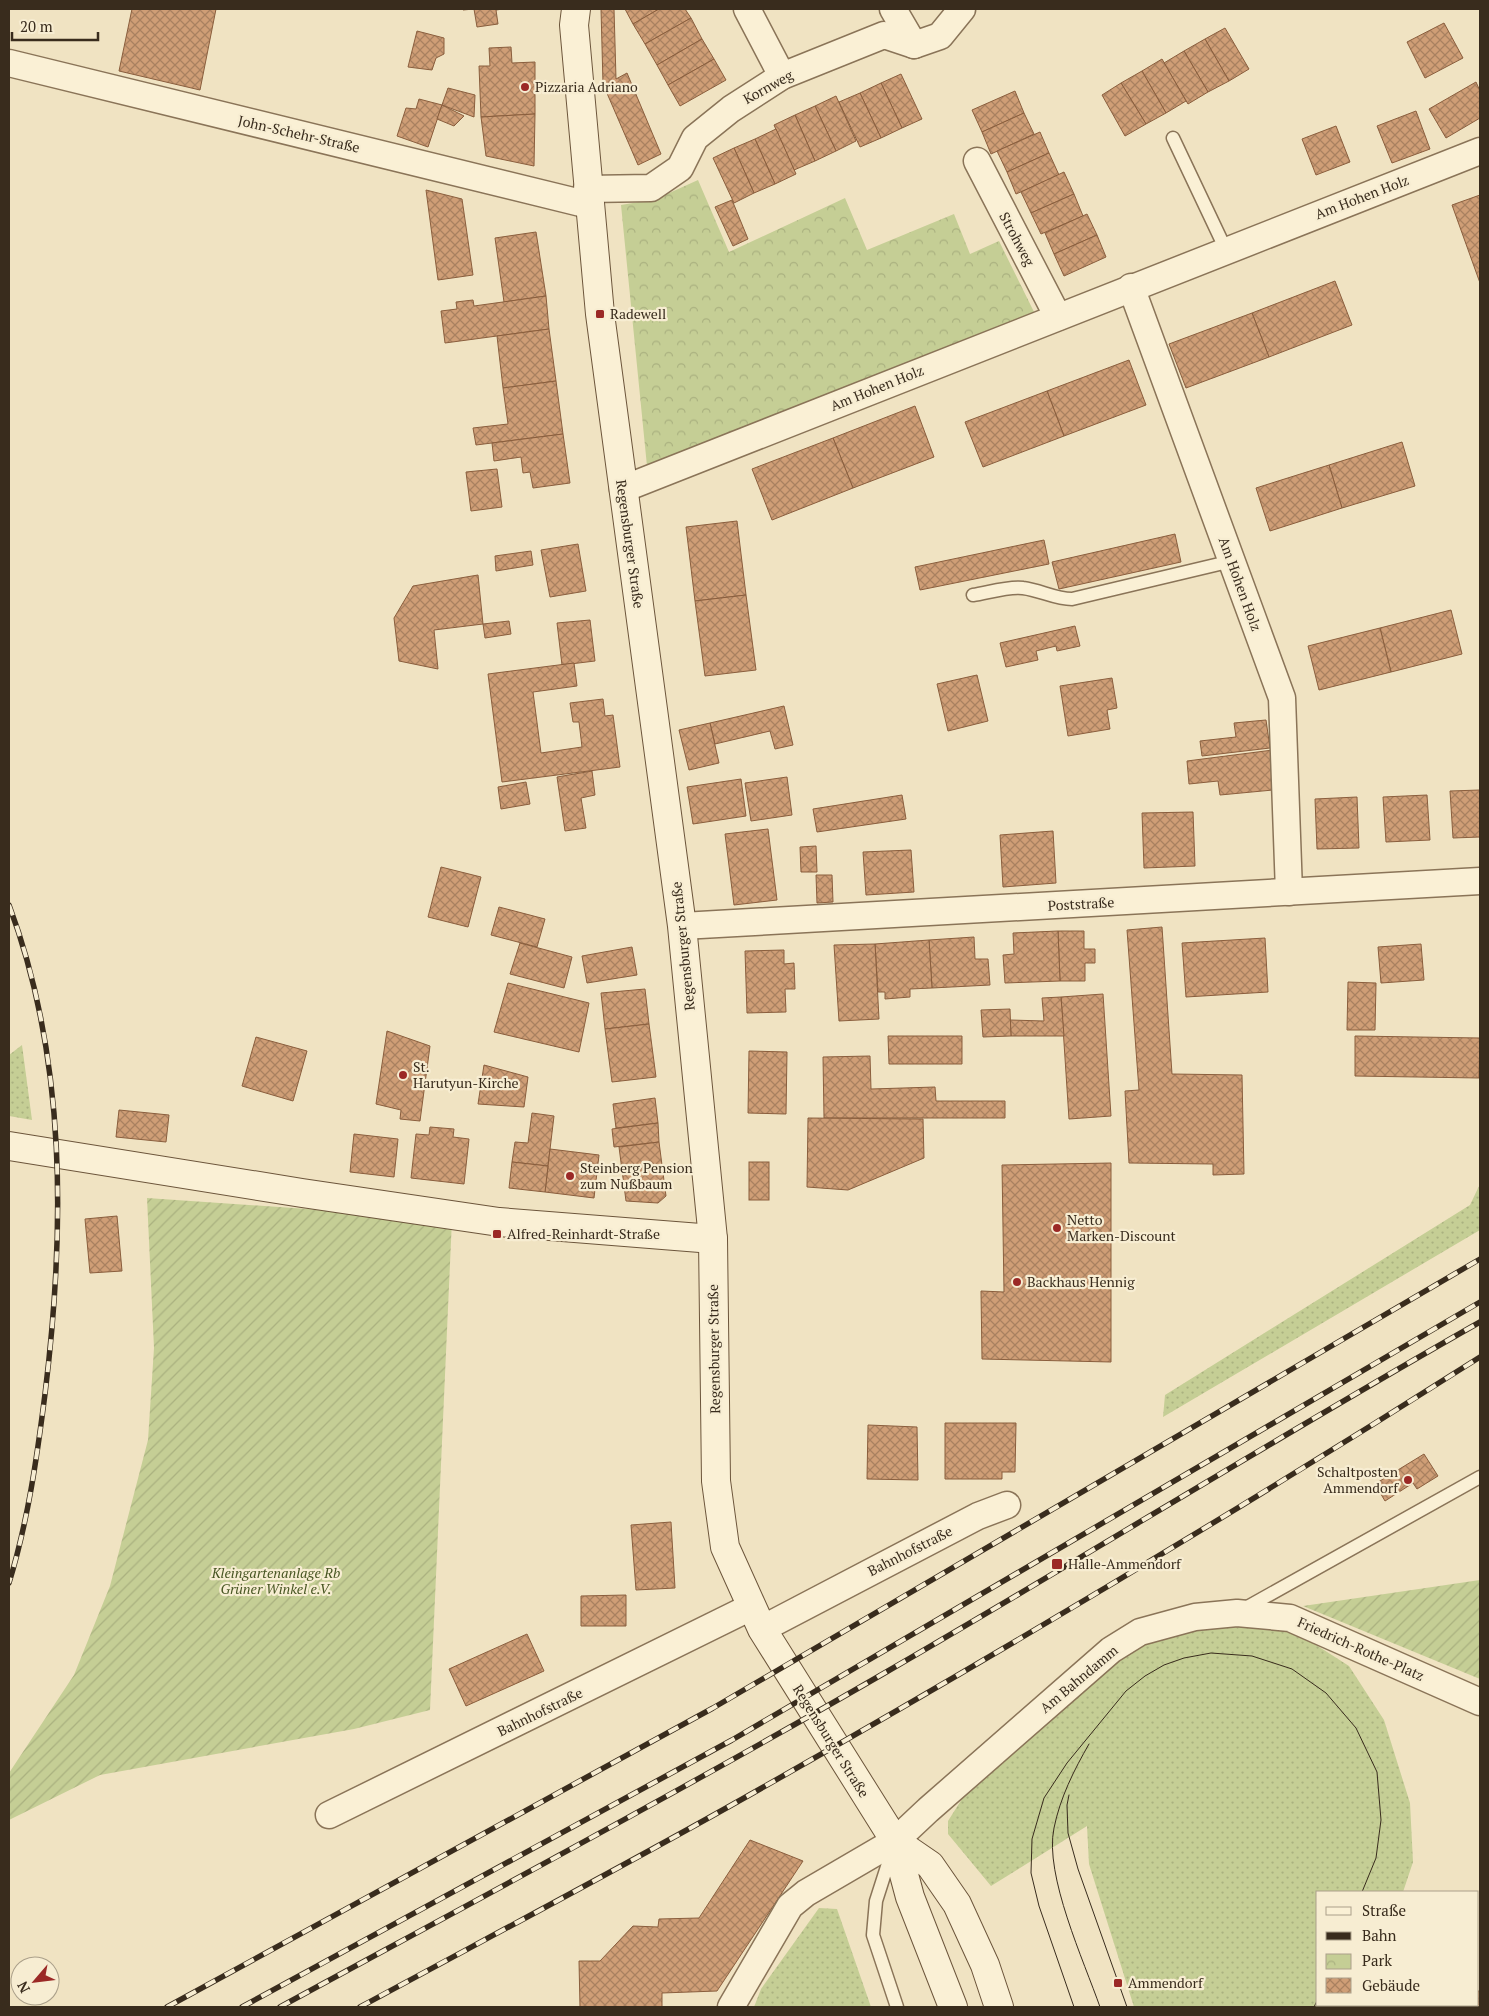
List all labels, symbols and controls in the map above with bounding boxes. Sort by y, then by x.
scale bar [12,10,99,42]
text: 20 m [20,16,53,36]
street label: Kornweg [739,65,797,108]
place label: Pizzaria Adriano [535,77,638,96]
marker: Pizzaria Adriano [519,81,531,93]
street label: John-Schehr-Straße [236,110,362,157]
street label: Am Hohen Holz [1312,170,1412,223]
street label: Strohweg [995,208,1040,270]
place label: Radewell [610,304,666,323]
marker: Radewell [594,308,606,320]
street label: Am Hohen Holz [827,360,926,415]
street label: Regensburger Straße [612,478,649,610]
street label: Am Hohen Holz [1215,534,1266,634]
street label: Regensburger Straße [666,881,699,1012]
street label: Poststraße [1047,892,1115,915]
place label: St. Harutyun-Kirche [413,1057,519,1092]
marker: St. Harutyun-Kirche [397,1069,409,1081]
place label: Steinberg Pension zum Nußbaum [580,1158,693,1193]
marker: Steinberg Pension zum Nußbaum [564,1170,576,1182]
place label: Netto Marken-Discount [1067,1210,1177,1245]
marker: Netto Marken-Discount [1051,1222,1063,1234]
place label: Alfred-Reinhardt-Straße [507,1224,660,1243]
marker: Alfred-Reinhardt-Straße [491,1228,503,1240]
place label: Backhaus Hennig [1027,1272,1135,1291]
marker: Backhaus Hennig [1011,1276,1023,1288]
street label: Regensburger Straße [703,1284,724,1414]
place label: Schaltposten Ammendorf [1317,1462,1399,1497]
marker: Schaltposten Ammendorf [1402,1474,1414,1486]
street label: Bahnhofstraße [864,1521,955,1580]
place label: Halle-Ammendorf [1068,1554,1182,1573]
marker: Halle-Ammendorf [1050,1557,1064,1571]
park label: Kleingartenanlage Rb Grüner Winkel e.V. [211,1563,340,1598]
street label: Friedrich-Rothe-Platz [1295,1612,1428,1685]
street label: Am Bahndamm [1036,1640,1122,1717]
street label: Regensburger Straße [789,1681,874,1801]
street label: Bahnhofstraße [494,1683,586,1740]
legend [1316,1891,1479,2006]
text: Straße [1362,1900,1406,1920]
text: Bahn [1362,1925,1397,1945]
text: Park [1362,1950,1392,1970]
north arrow [10,1956,60,2006]
place label: Ammendorf [1128,1973,1204,1992]
text: Gebäude [1362,1975,1420,1995]
marker: Ammendorf [1112,1977,1124,1989]
text: N [12,1978,34,1996]

